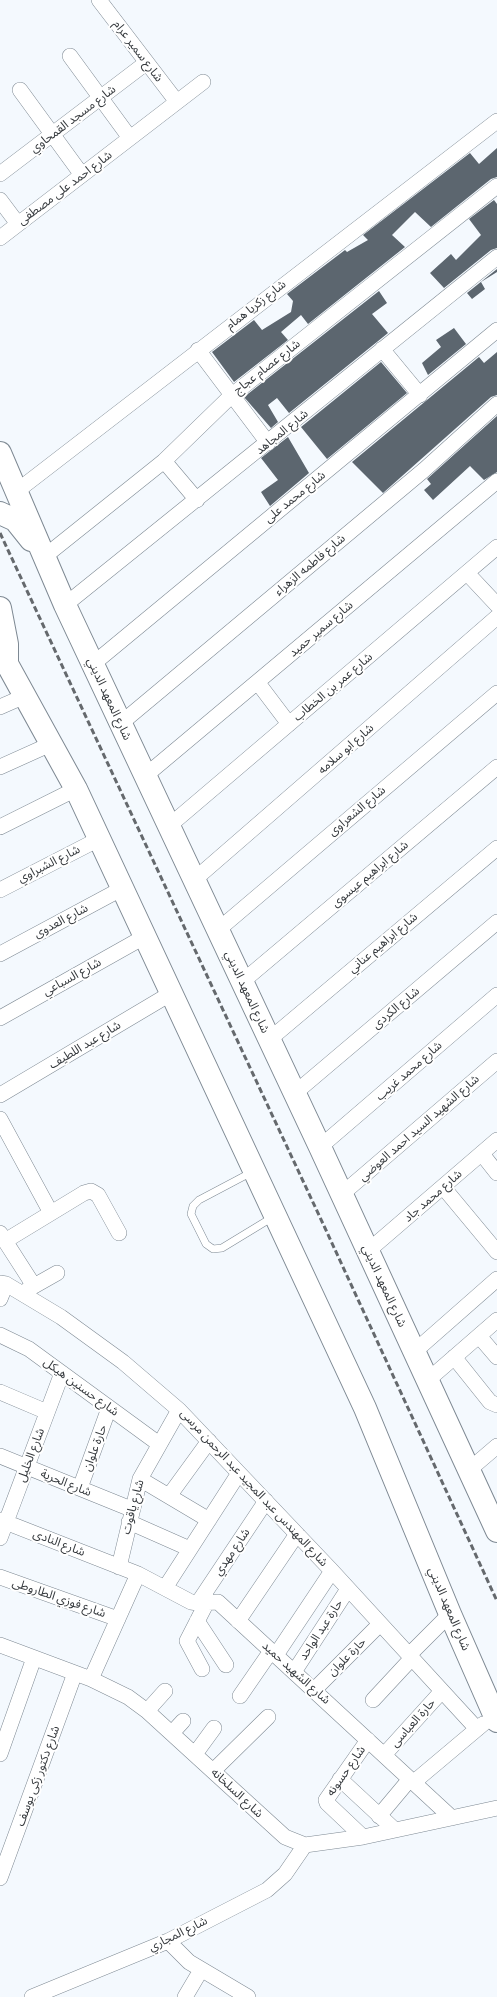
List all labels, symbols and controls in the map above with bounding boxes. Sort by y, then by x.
street label: شارع سمير عرام [110,17,166,85]
street label: شارع مسجد القمحاوي [27,82,119,156]
street label: شارع احمد على مصطفى [15,148,115,228]
street label: شارع زكريا همام [223,277,289,333]
street label: شارع عصام عجاج [231,337,303,397]
street label: شارع المجاهد [253,406,311,458]
street label: شارع محمد على [262,468,328,526]
street label: شارع فاطمه الزهراء [272,531,348,599]
street label: شارع سمير حميد [286,598,356,660]
street label: شارع عمر بن الخطاب [291,650,375,724]
street label: شارع المعهد الديني [84,655,134,743]
street label: شارع ابو سلامه [315,721,377,777]
street label: شارع الشعراوى [325,783,389,839]
street label: شارع ابراهيم عيسوى [329,838,411,910]
street label: شارع الشبراوي [15,842,83,886]
street label: شارع العدوى [31,901,91,941]
street label: شارع ابراهيم عناني [345,910,421,976]
street label: شارع المعهد الديني [222,948,272,1036]
street label: شارع السباعي [40,955,104,999]
street label: شارع الكردى [369,984,423,1032]
street label: شارع عبد اللطيف [47,1018,123,1072]
street label: شارع محمد غريب [373,1038,445,1104]
street label: شارع الشهيد السيد احمد العوضي [356,1072,482,1184]
street label: شارع محمد جاد [401,1167,465,1225]
street label: شارع المعهد الديني [359,1242,409,1330]
street label: شارع حسنين هيكل [41,1355,121,1419]
street label: شارع المهندس عبد المجيد عبد الرحمن مرسى [177,1406,331,1570]
street label: حارة علوان [80,1423,110,1473]
street label: شارع الخليل [14,1426,48,1484]
street label: شارع الحرية [38,1466,94,1500]
street label: شارع ياقوت [119,1478,147,1536]
street label: شارع مهدي [211,1526,253,1578]
street label: شارع النادى [31,1527,87,1559]
street label: شارع المعهد الديني [425,1565,473,1653]
street label: شارع فوزي الطاروطى [10,1575,108,1621]
street label: حارة عبد الواحد [296,1597,346,1663]
street label: حارة علوان [325,1635,369,1679]
street label: شارع الشهيد حميد [259,1639,333,1707]
street label: حارة العباسى [388,1696,438,1750]
street label: شارع دكتور زكى يوسف [13,1724,63,1828]
street label: شارع حسونه [323,1743,369,1799]
street label: شارع السلخانه [208,1765,266,1821]
street label: شارع المجاري [146,1914,210,1954]

